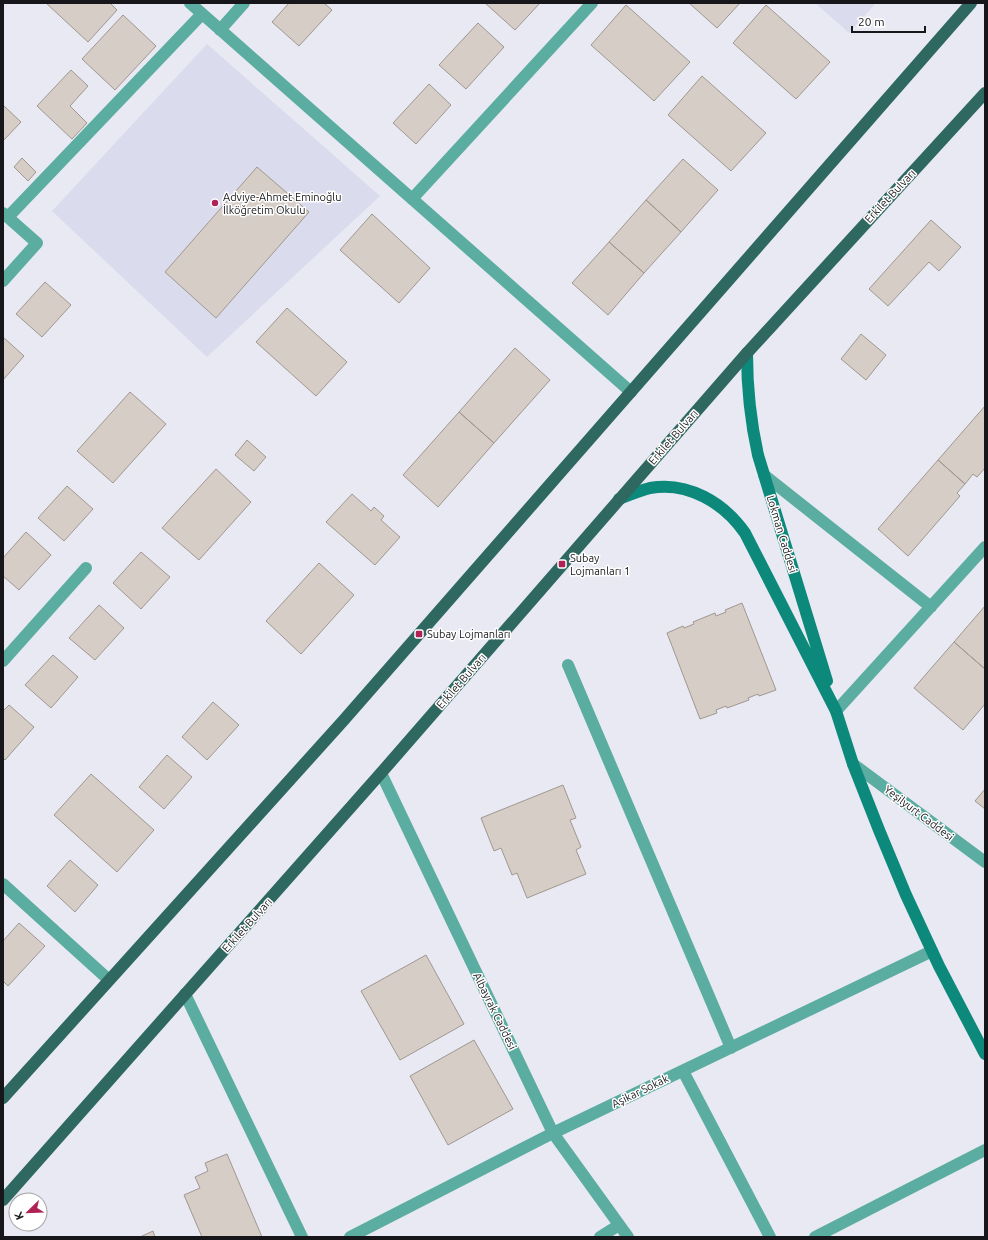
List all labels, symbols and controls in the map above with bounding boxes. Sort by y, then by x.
scale bar [852,8,925,34]
text: 20 m [858,15,885,28]
street label: Erkilet Bulvarı [862,167,918,225]
place label: Adviye-Ahmet Eminoğlu İlköğretim Okulu [223,191,342,216]
marker: Adviye-Ahmet Eminoğlu İlköğretim Okulu [210,198,220,208]
street label: Erkilet Bulvarı [646,407,700,467]
street label: Lokman Caddesi [765,494,799,574]
place label: Subay Lojmanları 1 [570,552,630,577]
marker: Subay Lojmanları 1 [557,559,567,569]
place label: Subay Lojmanları [427,628,510,640]
marker: Subay Lojmanları [414,629,424,639]
street label: Erkilet Bulvarı [434,651,488,711]
street label: Yeşilyurt Caddesi [882,783,956,843]
street label: Erkilet Bulvarı [220,896,274,954]
street label: Albayrak Caddesi [471,971,519,1051]
street label: Aşikar Sokak [610,1072,671,1110]
north arrow [8,1192,48,1232]
text: K [12,1210,26,1222]

